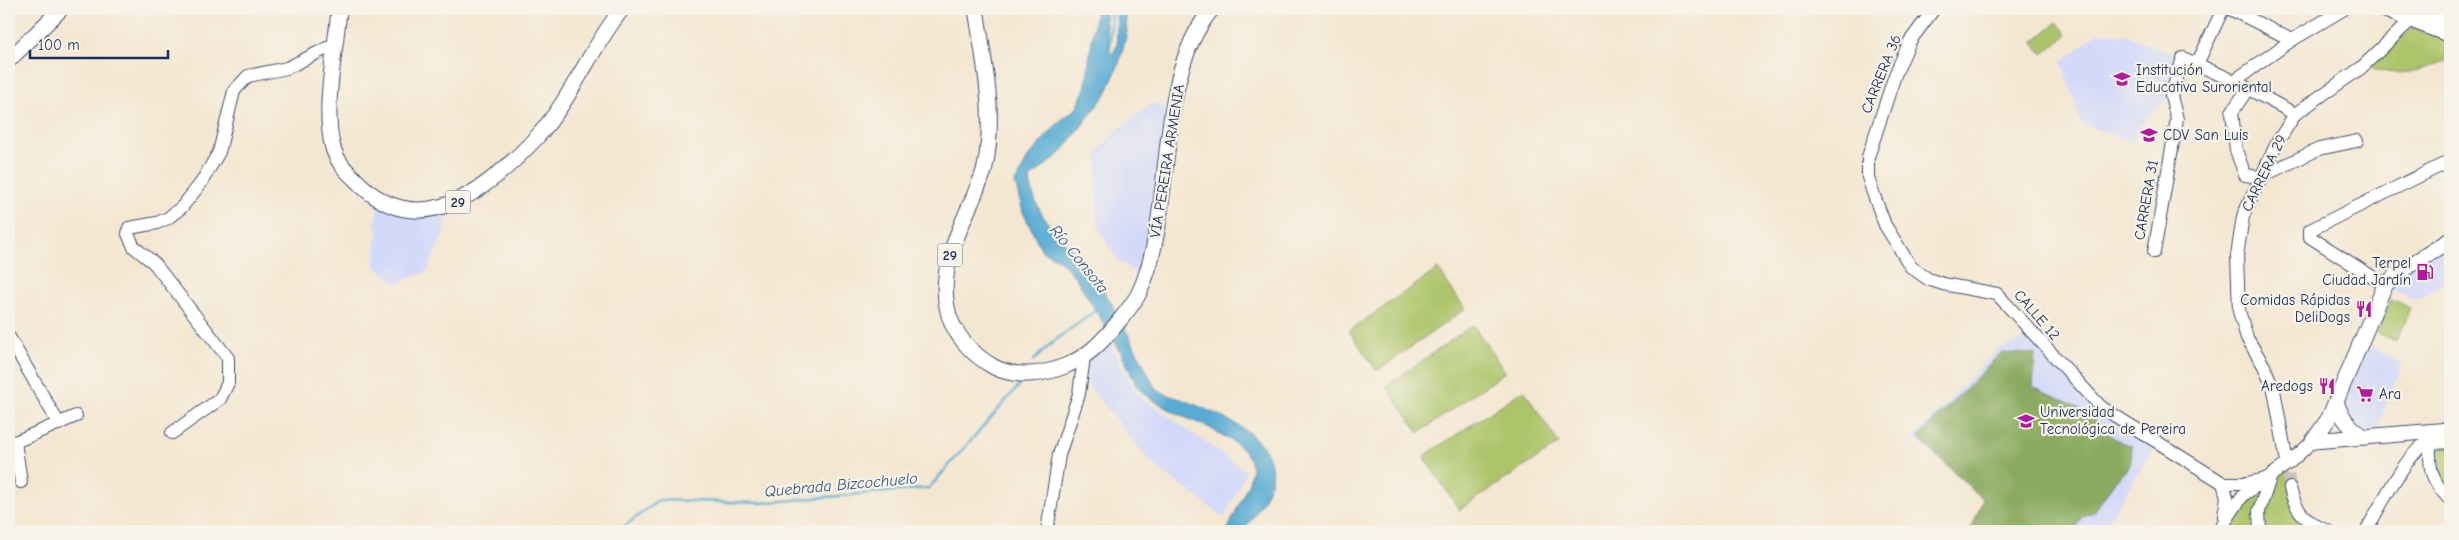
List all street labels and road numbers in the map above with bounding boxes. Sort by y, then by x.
street label: CARRERA 36 [1857,32,1905,116]
street label: VÍA PEREIRA ARMENIA [1145,82,1188,239]
street label: CARRERA 29 [2238,132,2290,214]
street label: CARRERA 31 [2130,158,2162,241]
road number: 29 [446,190,470,213]
road number: 29 [938,244,962,266]
street label: CALLE 12 [2010,286,2064,344]

